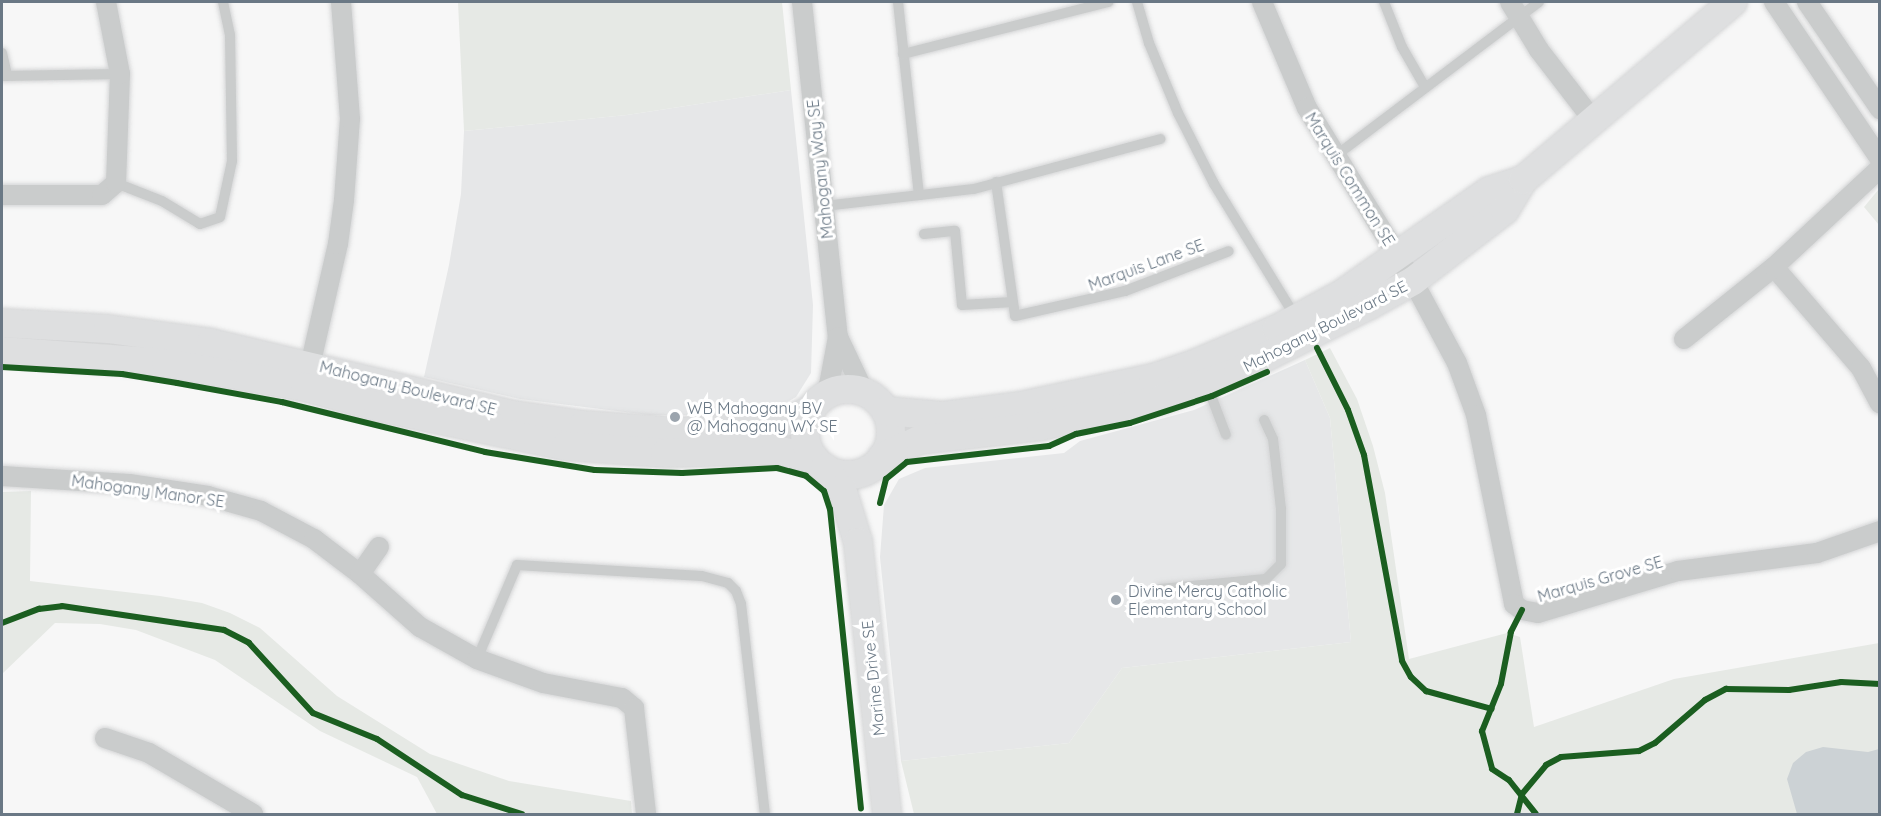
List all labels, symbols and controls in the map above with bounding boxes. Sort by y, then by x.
street label: Mahogany Way SE [803,98,837,240]
street label: Marquis Common SE [1301,109,1399,249]
street label: Marquis Lane SE [1086,235,1206,295]
street label: Mahogany Boulevard SE [1240,276,1410,376]
street label: Mahogany Boulevard SE [318,357,498,419]
place label: WB Mahogany BV @ Mahogany WY SE [687,398,838,436]
marker: WB Mahogany BV @ Mahogany WY SE [668,410,682,424]
street label: Mahogany Manor SE [70,471,226,511]
street label: Marquis Grove SE [1535,552,1665,606]
place label: Divine Mercy Catholic Elementary School [1128,581,1287,619]
marker: Divine Mercy Catholic Elementary School [1109,593,1123,607]
street label: Marine Drive SE [857,619,889,737]

